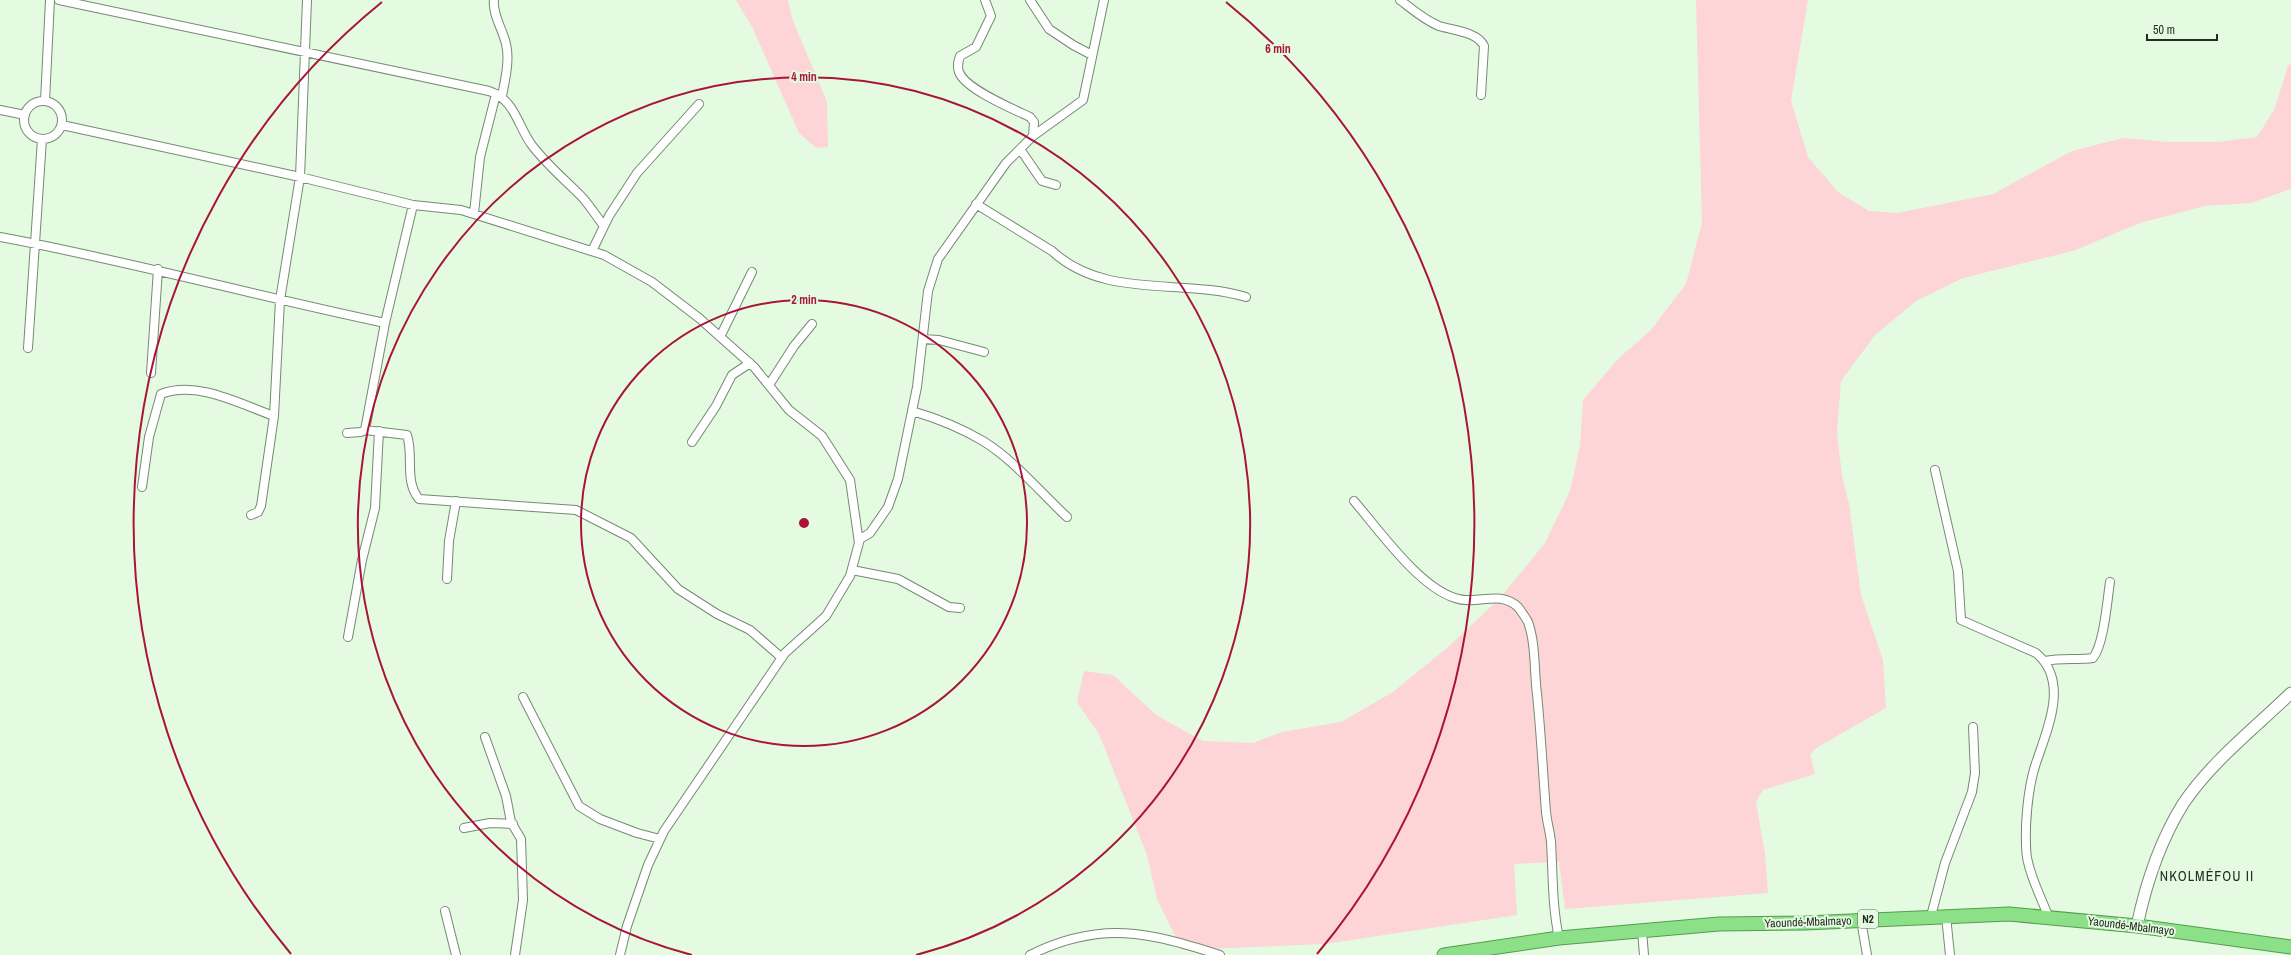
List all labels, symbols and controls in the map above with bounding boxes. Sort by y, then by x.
scale bar [2147,16,2217,42]
text: 50 m [2153,22,2175,38]
text: 6 min [1265,41,1291,57]
text: 4 min [791,69,817,85]
text: 2 min [791,292,817,308]
centre of rings [797,516,811,530]
district label: NKOLMÉFOU II [2160,867,2254,885]
road number: N2 [1858,910,1878,928]
street label: Yaoundé-Mbalmayo [1764,912,1852,932]
street label: Yaoundé-Mbalmayo [2087,913,2175,939]

